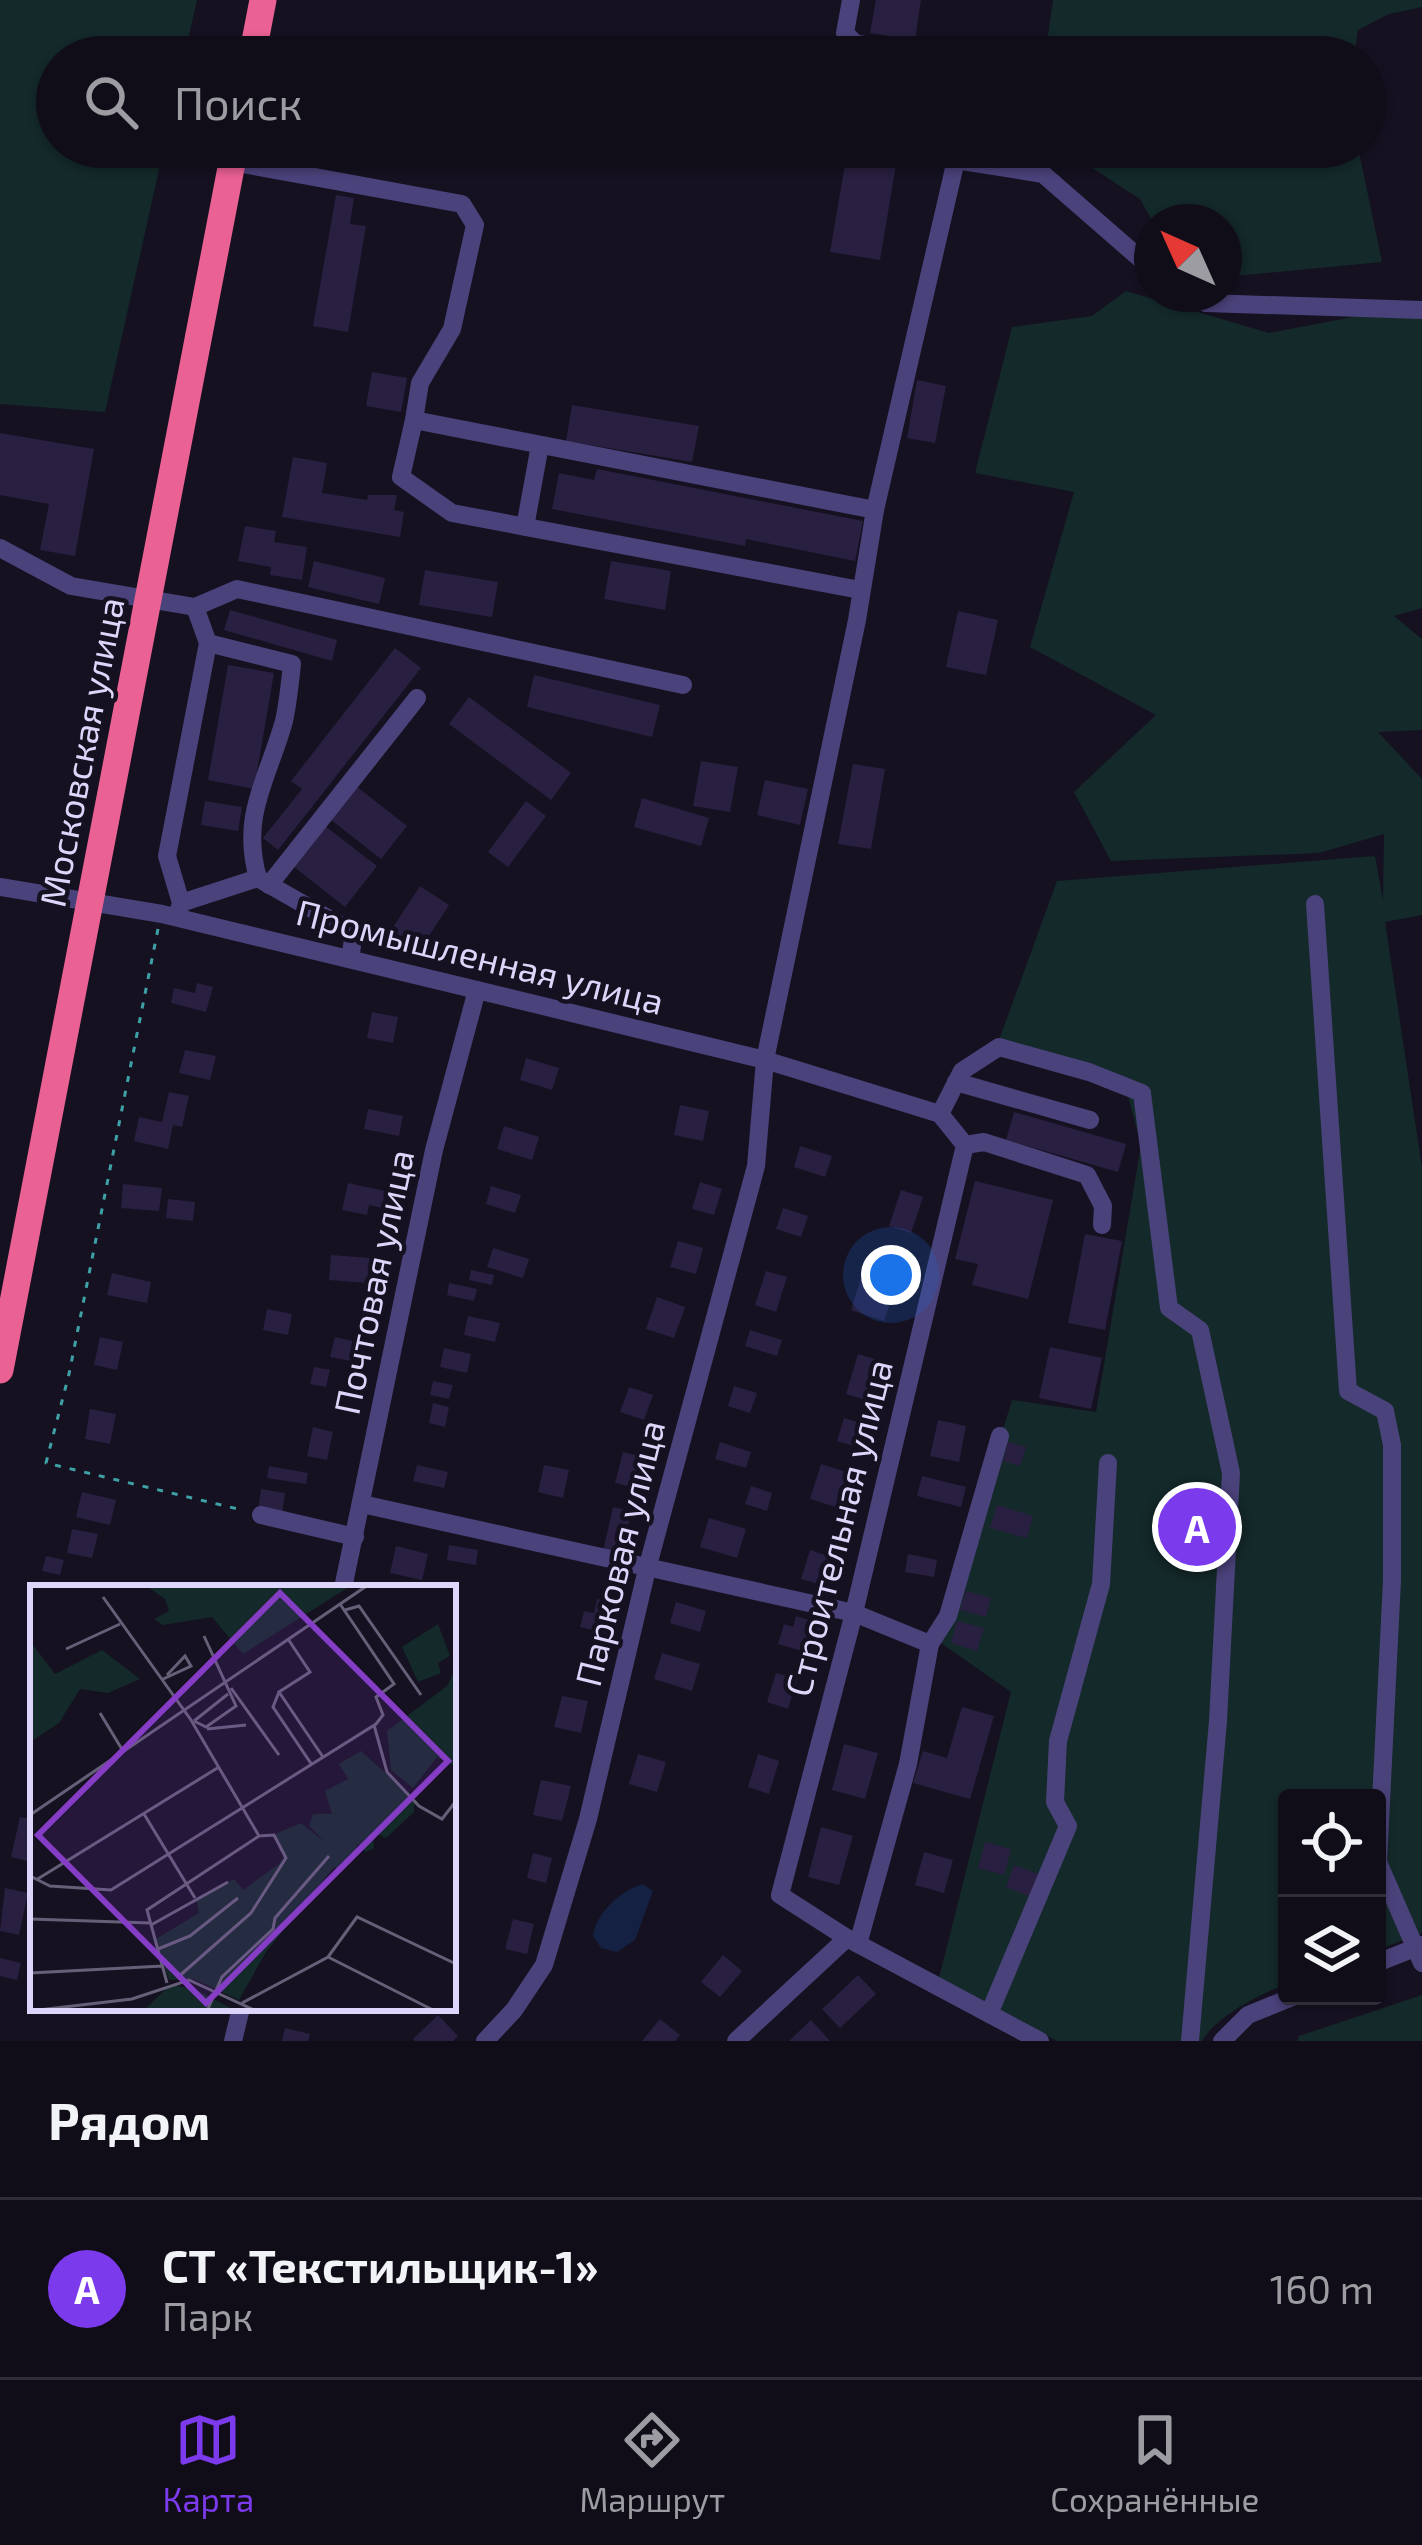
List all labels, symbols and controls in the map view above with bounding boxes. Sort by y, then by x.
search box [36,36,1386,168]
icon: search [78,69,144,135]
text: Поиск [174,75,302,129]
north arrow [1134,204,1242,312]
street label: Московская улица [29,593,133,910]
street label: Промышленная улица [292,889,669,1023]
street label: Почтовая улица [323,1145,423,1418]
your location [861,1245,921,1305]
street label: Строительная улица [775,1355,901,1701]
street label: Парковая улица [565,1415,673,1690]
pin: A [1158,1482,1236,1572]
inset map [30,1585,456,2011]
map controls [1278,1789,1386,2005]
button: locate [1278,1789,1386,1897]
button: layers [1278,1897,1386,2005]
text: Рядом [48,2089,211,2150]
text: СТ «Текстильщик-1» [162,2238,598,2292]
text: A [74,2265,100,2312]
text: 160 m [1270,2265,1374,2312]
text: Парк [162,2292,253,2339]
tab: Карта [163,2407,254,2519]
tab: Маршрут [579,2407,725,2519]
tab: Сохранённые [1050,2407,1259,2519]

